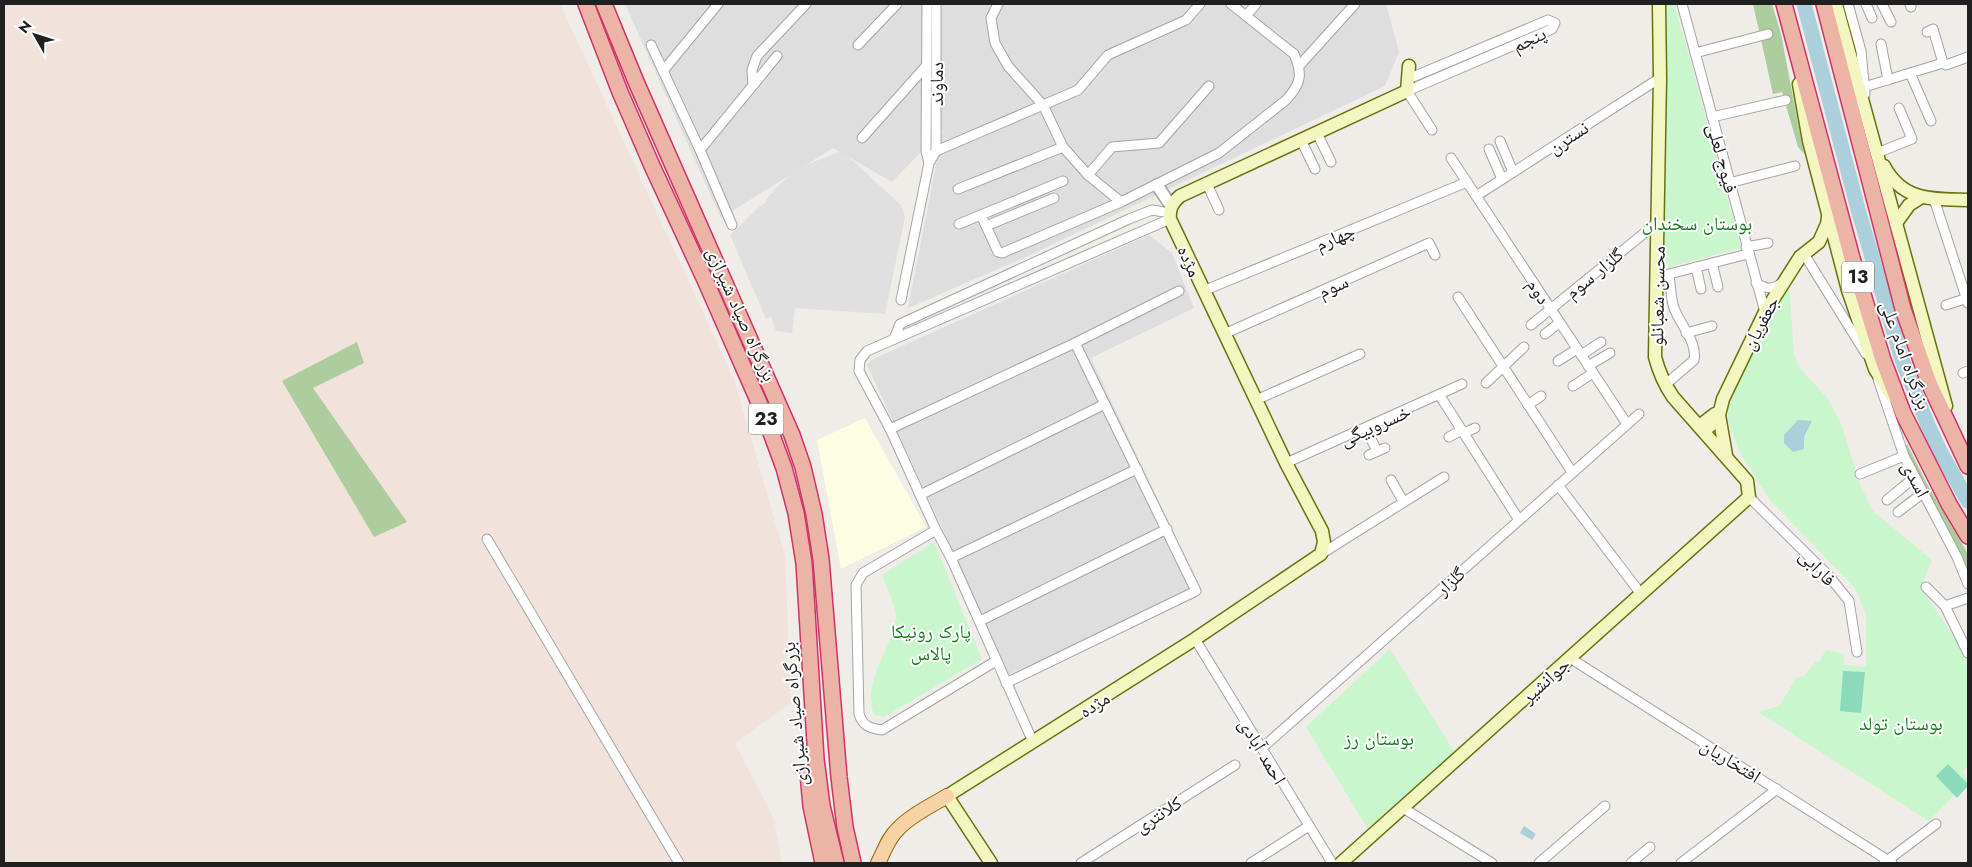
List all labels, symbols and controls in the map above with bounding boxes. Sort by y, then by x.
north arrow [10,10,60,60]
text: N [14,16,36,37]
street label: پنجم [1508,20,1551,59]
street label: دماوند [923,62,950,106]
street label: نسترن [1543,114,1594,161]
street label: فیوج لعلی [1700,120,1745,196]
park label: بوستان سخندان [1642,210,1752,237]
street label: چهارم [1311,217,1359,258]
street label: مژده [1171,241,1208,281]
street label: گلزار سوم [1559,241,1629,305]
street label: بزرگراه صیاد شیرازی [700,243,783,386]
street label: محسن شعبانلو [1643,246,1672,346]
road number: 13 [1842,262,1874,292]
street label: سوم [1314,268,1353,305]
street label: دوم [1520,273,1557,310]
street label: جعفریان [1735,292,1786,355]
street label: بزرگراه امام علی [1873,297,1938,413]
street label: خسروبیگی [1335,398,1415,453]
road number: 23 [748,404,784,434]
street label: اسدی [1895,456,1936,502]
street label: فارابی [1793,543,1842,592]
street label: گلزار [1429,561,1471,603]
park label: پارک رونیکا پالاس [891,618,971,667]
street label: بزرگراه صیاد شیرازی [775,641,814,787]
street label: جوانشیر [1514,651,1576,710]
street label: مژده [1074,685,1115,724]
park label: بوستان تولد [1859,710,1943,737]
street label: احمد آبادی [1232,713,1293,790]
park label: بوستان رز [1343,725,1414,752]
street label: افتخاریان [1695,731,1766,790]
street label: کلانتری [1129,789,1187,839]

